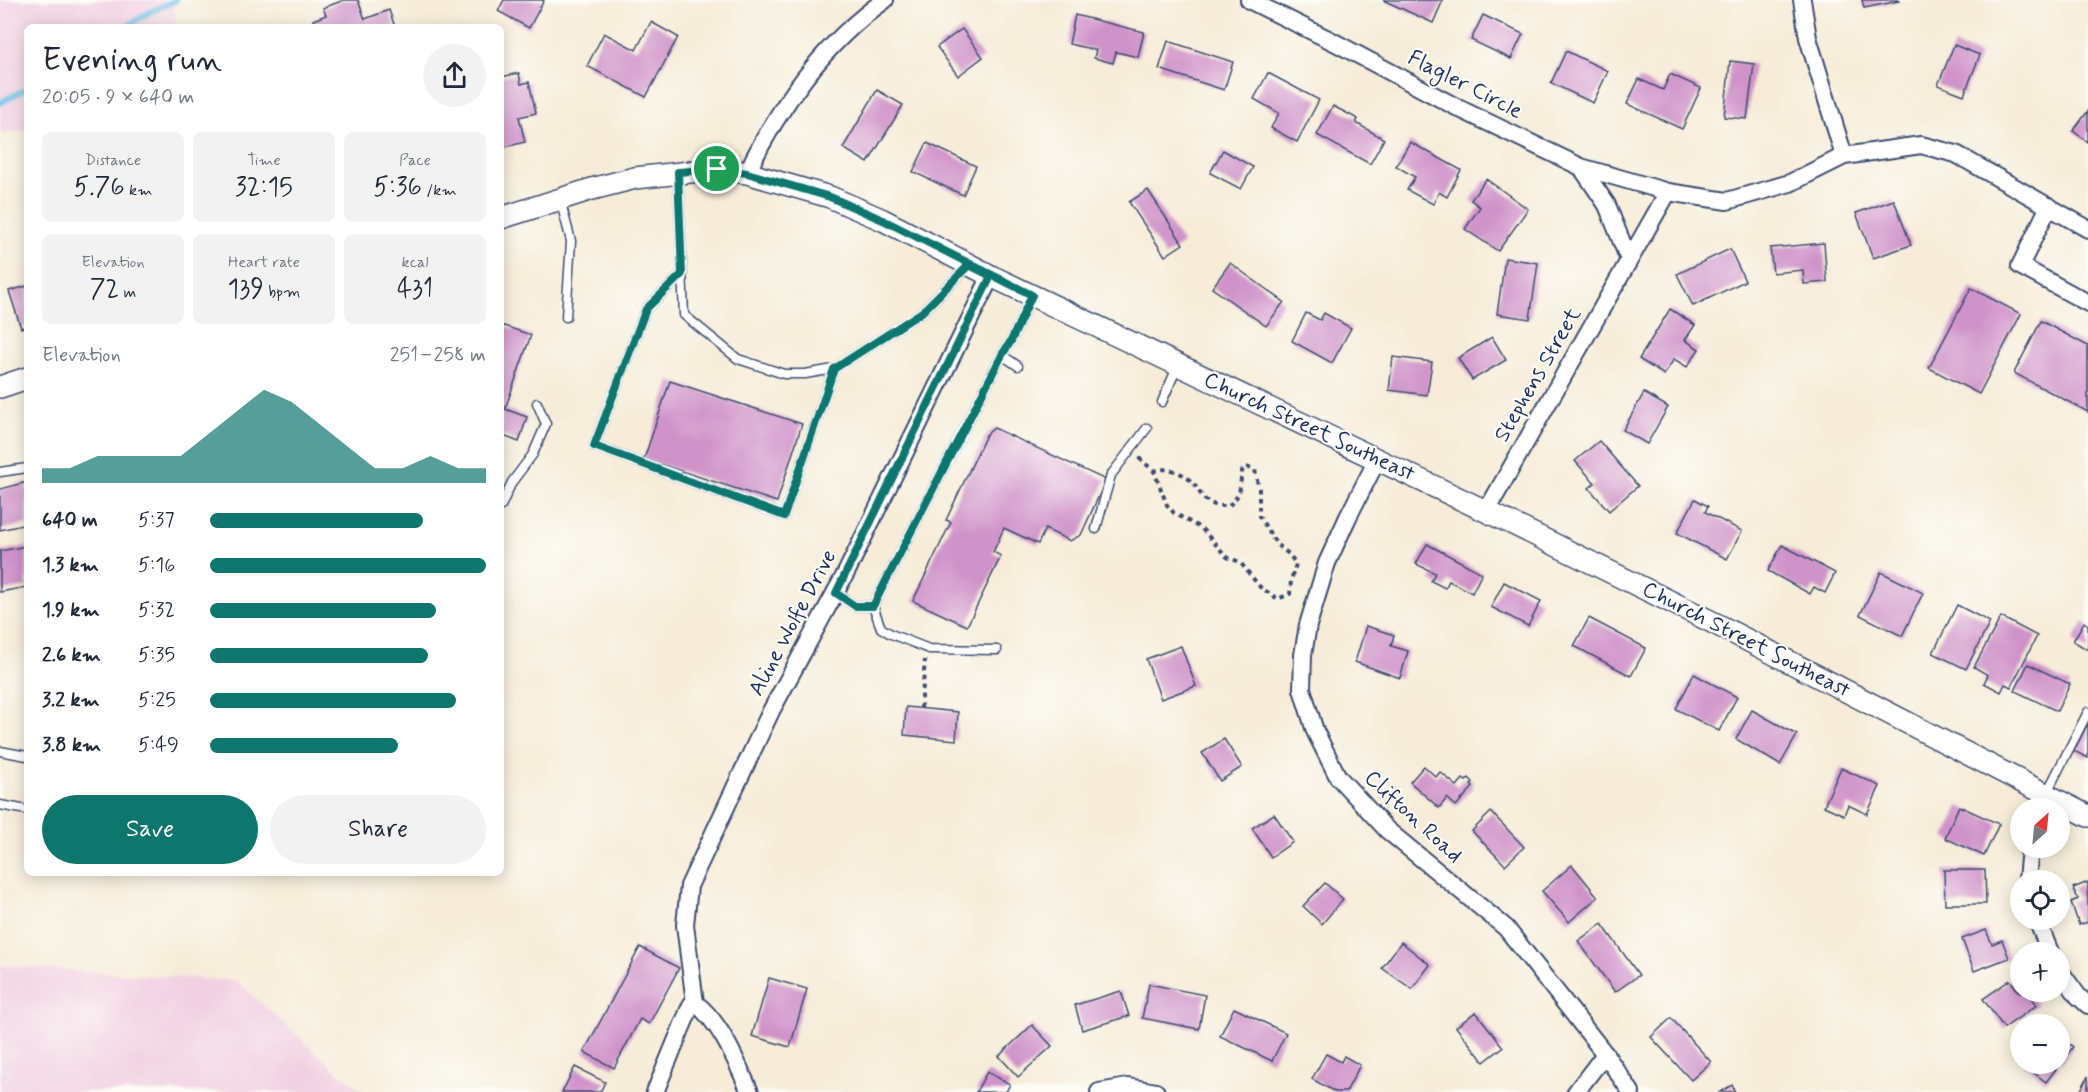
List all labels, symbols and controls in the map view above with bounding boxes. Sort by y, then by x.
text: Evening run [42,39,222,83]
button: share [423,44,486,107]
street label: Flagler Circle [1402,44,1527,129]
text: 20:05 · 9 × 640 m [42,84,194,111]
pin [691,143,742,194]
text: Distance [85,150,141,171]
text: Time [247,150,281,171]
text: Pace [399,150,431,171]
icon: arrive [700,152,733,185]
text: 5.76 [74,171,125,205]
text: 32:15 [235,171,293,205]
text: 5:36 [373,171,422,205]
text: km [125,180,152,201]
text: /km [422,180,457,201]
text: Elevation [82,252,145,273]
text: Heart rate [228,252,300,273]
text: kcal [402,252,428,273]
text: 72 [90,273,119,307]
text: 139 [228,273,264,307]
text: 431 [397,273,433,307]
text: m [119,282,136,303]
text: bpm [264,282,300,303]
street label: Stephens Street [1488,303,1588,447]
text: Elevation [42,342,121,369]
text: 251–258 m [390,342,486,369]
street label: Church Street Southeast [1199,366,1419,488]
text: 640 m [42,507,98,534]
text: 5:37 [138,507,174,534]
street label: Aline Wolfe Drive [743,545,843,701]
text: 1.3 km [42,552,99,579]
text: 5:16 [138,552,175,579]
street label: Church Street Southeast [1637,575,1855,705]
text: 1.9 km [42,597,100,624]
text: 5:32 [138,597,175,624]
text: 2.6 km [42,642,101,669]
text: 5:35 [138,642,175,669]
text: 3.2 km [42,687,100,714]
text: 5:25 [138,687,176,714]
text: 3.8 km [42,732,101,759]
text: 5:49 [138,732,179,759]
street label: Clifton Road [1358,764,1468,870]
button: Save [42,795,258,864]
button: Share [270,795,486,864]
north arrow [2010,798,2070,858]
map controls [2010,798,2070,1074]
button: locate [2010,870,2070,930]
button: + [2010,942,2070,1002]
button: − [2010,1014,2070,1074]

